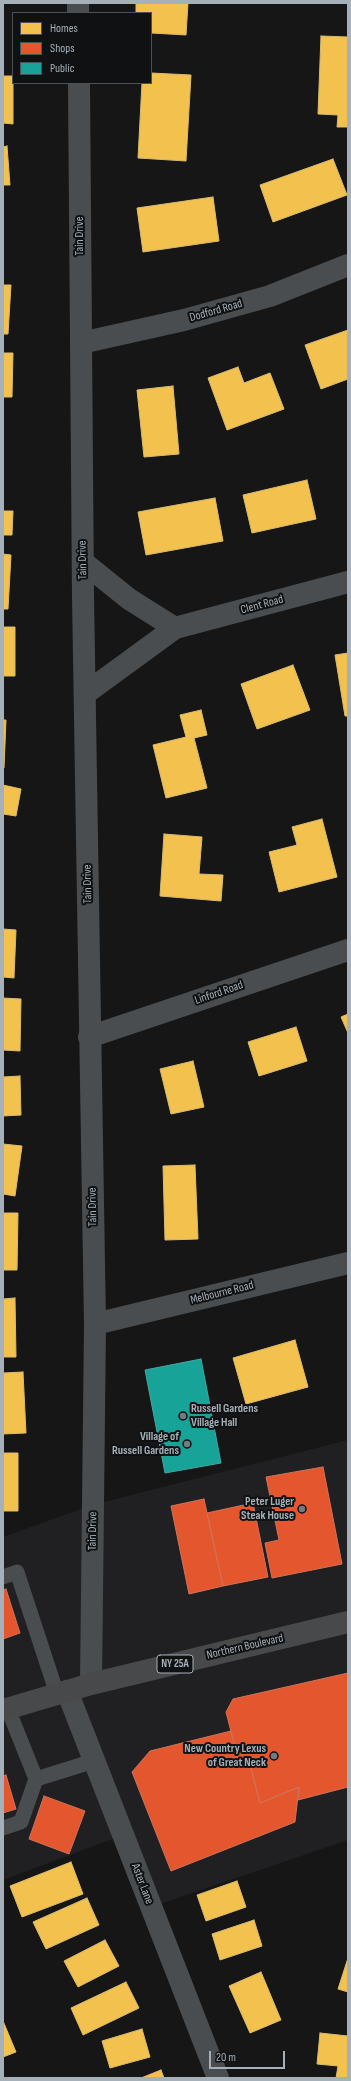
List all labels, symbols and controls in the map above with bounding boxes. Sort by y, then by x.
legend [12,12,152,84]
text: Homes [50,21,78,36]
text: Shops [50,41,75,56]
text: Public [50,61,75,76]
street label: Tain Drive [73,217,87,255]
street label: Dodford Road [188,297,244,325]
street label: Tain Drive [75,540,91,580]
street label: Clent Road [239,592,285,618]
street label: Tain Drive [80,864,96,904]
street label: Linford Road [193,978,245,1008]
street label: Tain Drive [85,1187,101,1227]
street label: Melbourne Road [189,1278,255,1308]
place label: Russell Gardens Village Hall [191,1402,258,1430]
marker: Russell Gardens Village Hall [178,1411,188,1421]
place label: Village of Russell Gardens [112,1430,179,1458]
marker: Village of Russell Gardens [182,1439,192,1449]
place label: Peter Luger Steak House [241,1495,294,1523]
marker: Peter Luger Steak House [297,1504,307,1514]
street label: Tain Drive [85,1511,101,1551]
street label: Northern Boulevard [205,1631,285,1663]
road number: NY 25A [157,1655,193,1673]
place label: New Country Lexus of Great Neck [184,1742,266,1770]
marker: New Country Lexus of Great Neck [269,1751,279,1761]
street label: Aster Lane [128,1862,156,1906]
scale bar [211,2043,287,2069]
text: 20 m [216,2050,236,2065]

